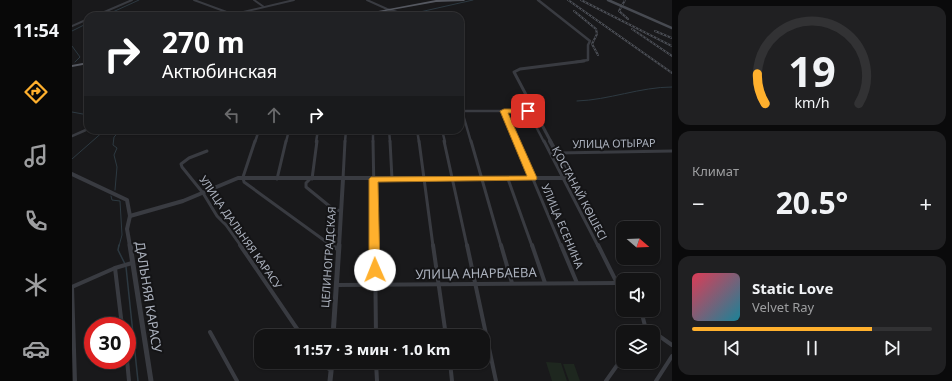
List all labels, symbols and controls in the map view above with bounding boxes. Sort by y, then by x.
text: 11:54 [13,18,59,42]
text: 270 m [162,23,245,61]
icon: right [96,28,148,80]
text: 19 [788,42,836,98]
text: Актюбинская [162,59,277,83]
icon: directions [22,78,50,106]
text: km/h [794,92,830,111]
pin [511,94,545,128]
icon: arrive [517,100,539,122]
icon: left [221,104,243,126]
icon: ahead [263,104,285,126]
icon: right [305,104,327,126]
street label: УЛИЦА ОТЫРАР [572,135,656,151]
icon: music [22,142,50,170]
street label: ҚОСТАНАЙ КӨШЕСІ [549,143,611,243]
text: Климат [692,162,739,180]
street label: УЛИЦА ДАЛЬНЯЯ КАРАСУ [196,172,286,292]
street label: УЛИЦА ЕСЕНИНА [538,181,588,272]
text: 20.5° [776,182,848,223]
text: − [692,188,705,218]
text: + [919,188,932,218]
street label: ЦЕЛИНОГРАДСКАЯ [317,206,339,308]
icon: phone [22,207,50,235]
north arrow [616,221,660,265]
map controls [616,221,660,369]
street label: ДАЛЬНЯЯ КАРАСУ [131,240,167,355]
position arrow [354,249,396,291]
street label: УЛИЦА АНАРБАЕВА [415,263,538,283]
icon: climate [22,271,50,299]
button: sound [616,273,660,317]
text: Static Love [752,278,833,298]
text: Velvet Ray [752,298,814,316]
speed limit sign: 30 [84,317,136,369]
button: layers [616,325,660,369]
icon: car [22,335,50,363]
icon: previous [721,337,743,359]
icon: pause [801,337,823,359]
icon: next [881,337,903,359]
text: 11:57 · 3 мин · 1.0 km [294,339,450,359]

